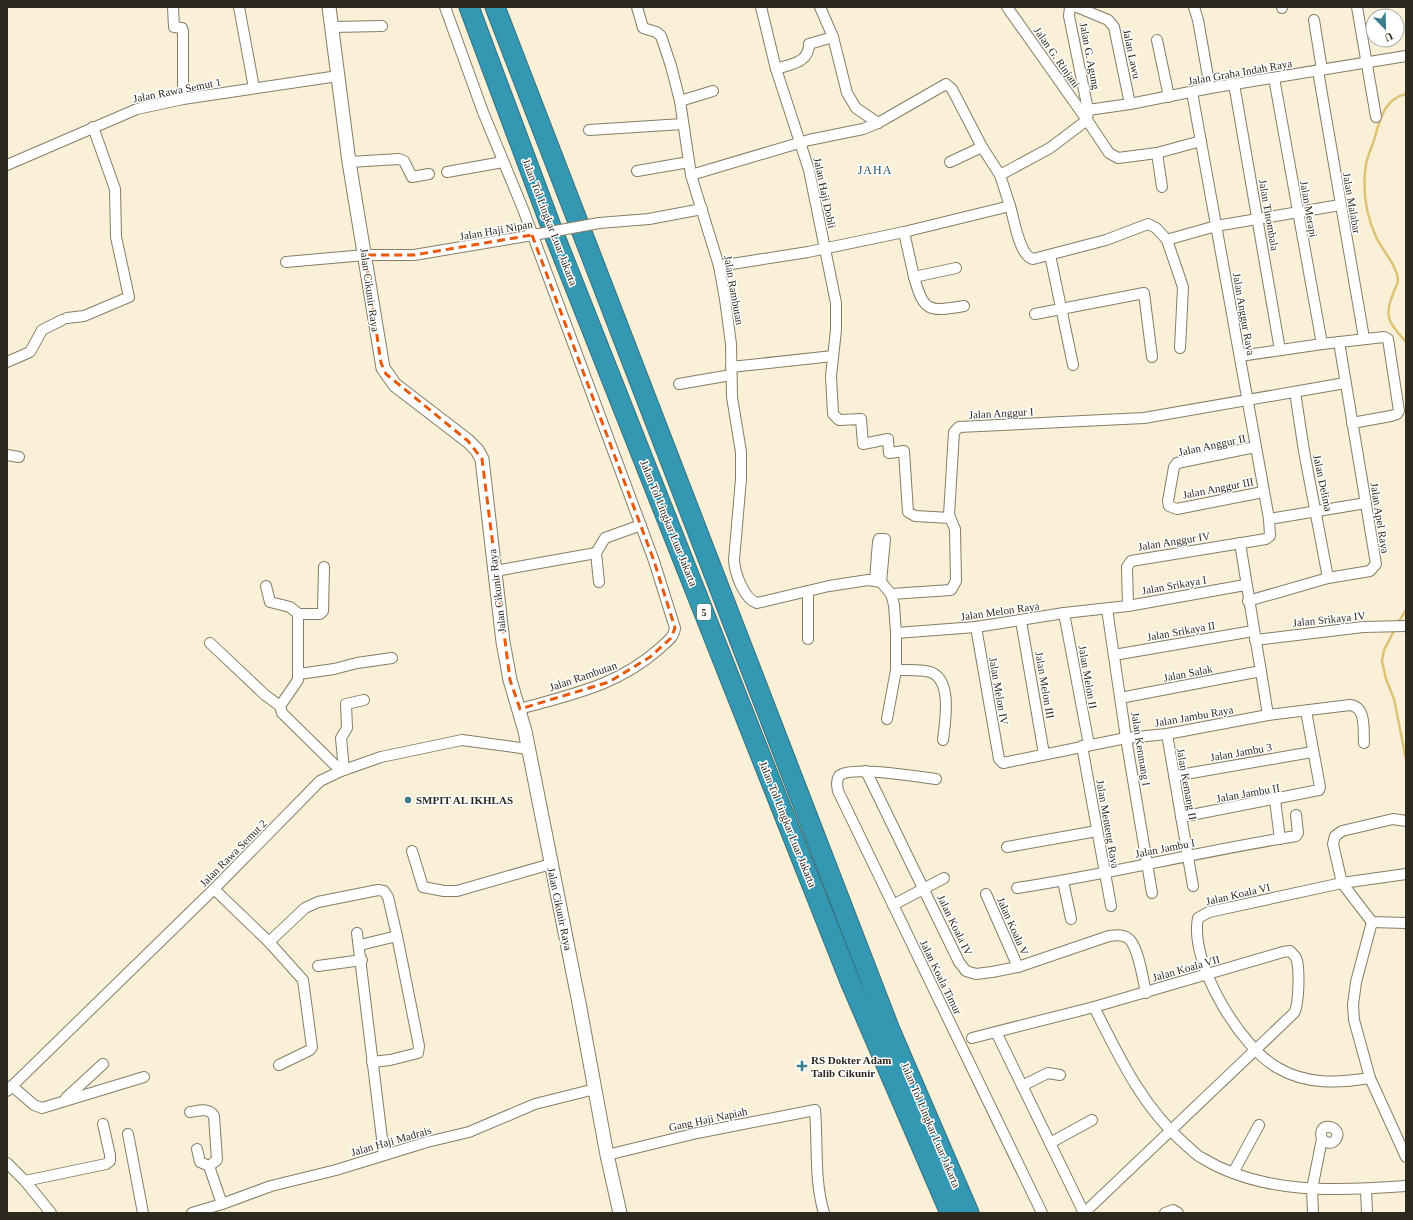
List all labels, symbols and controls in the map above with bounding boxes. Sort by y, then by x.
north arrow [1365,8,1405,48]
street label: Jalan G. Agung [1078,21,1102,91]
street label: Jalan G. Rinjani [1032,24,1082,90]
street label: Jalan Lawu [1121,28,1143,80]
text: U [1383,30,1395,44]
street label: Jalan Graha Indah Raya [1187,57,1293,87]
street label: Jalan Rawa Semut 1 [132,76,222,104]
street label: Jalan Haji Dobli [812,156,838,230]
street label: Jalan Tol Lingkar Luar Jakarta [520,157,580,287]
district label: JAHA [858,163,892,177]
street label: Jalan Malabar [1341,171,1363,235]
street label: Jalan Tinombala [1257,178,1281,252]
street label: Jalan Merapi [1298,180,1320,238]
street label: Jalan Haji Nipan [459,218,534,242]
street label: Jalan Cikunir Raya [358,247,382,333]
street label: Jalan Rambutan [722,254,746,326]
street label: Jalan Anggur Raya [1231,272,1257,356]
street label: Jalan Anggur I [968,405,1034,421]
street label: Jalan Anggur II [1177,432,1247,458]
street label: Jalan Delima [1311,454,1335,513]
street label: Jalan Tol Lingkar Luar Jakarta [638,458,700,588]
street label: Jalan Anggur III [1181,475,1255,501]
street label: Jalan Apel Raya [1368,482,1392,554]
street label: Jalan Anggur IV [1137,529,1211,553]
street label: Jalan Cikunir Raya [486,548,508,634]
street label: Jalan Srikaya I [1141,573,1208,597]
street label: Jalan Melon Raya [960,600,1040,622]
road number: 5 [697,604,711,620]
street label: Jalan Srikaya IV [1292,609,1366,629]
street label: Jalan Srikaya II [1146,619,1216,643]
street label: Jalan Melon II [1077,644,1100,710]
street label: Jalan Melon III [1033,651,1057,720]
street label: Jalan Melon IV [987,656,1011,726]
street label: Jalan Rambutan [548,659,619,693]
street label: Jalan Salak [1162,662,1214,684]
street label: Jalan Jambu Raya [1154,703,1234,729]
street label: Jalan Kenmang I [1129,711,1153,787]
street label: Jalan Jambu 3 [1209,741,1273,763]
street label: Jalan Kemang II [1175,747,1199,821]
street label: Jalan Tol Lingkar Luar Jakarta [757,759,819,889]
street label: Jalan Menteng Raya [1094,779,1122,869]
street label: Jalan Jambu II [1215,781,1281,804]
place label: SMPIT AL IKHLAS [416,794,513,806]
marker: SMPIT AL IKHLAS [403,795,413,805]
street label: Jalan Rawa Semut 2 [197,817,269,889]
street label: Jalan Jambu I [1134,836,1196,860]
street label: Jalan Cikunir Raya [545,867,575,952]
street label: Jalan Koala VI [1205,881,1272,907]
street label: Jalan Koala IV [935,893,975,957]
street label: Jalan Koala V [995,895,1031,957]
street label: Jalan Koala Timur [918,938,964,1016]
street label: Jalan Koala VII [1151,953,1221,983]
place label: RS Dokter Adam Talib Cikunir [811,1054,891,1079]
marker: RS Dokter Adam Talib Cikunir [796,1060,808,1072]
street label: Jalan Tol Lingkar Luar Jakarta [899,1061,963,1189]
street label: Gang Haji Napiah [668,1105,749,1133]
street label: Jalan Haji Madrais [349,1124,433,1158]

